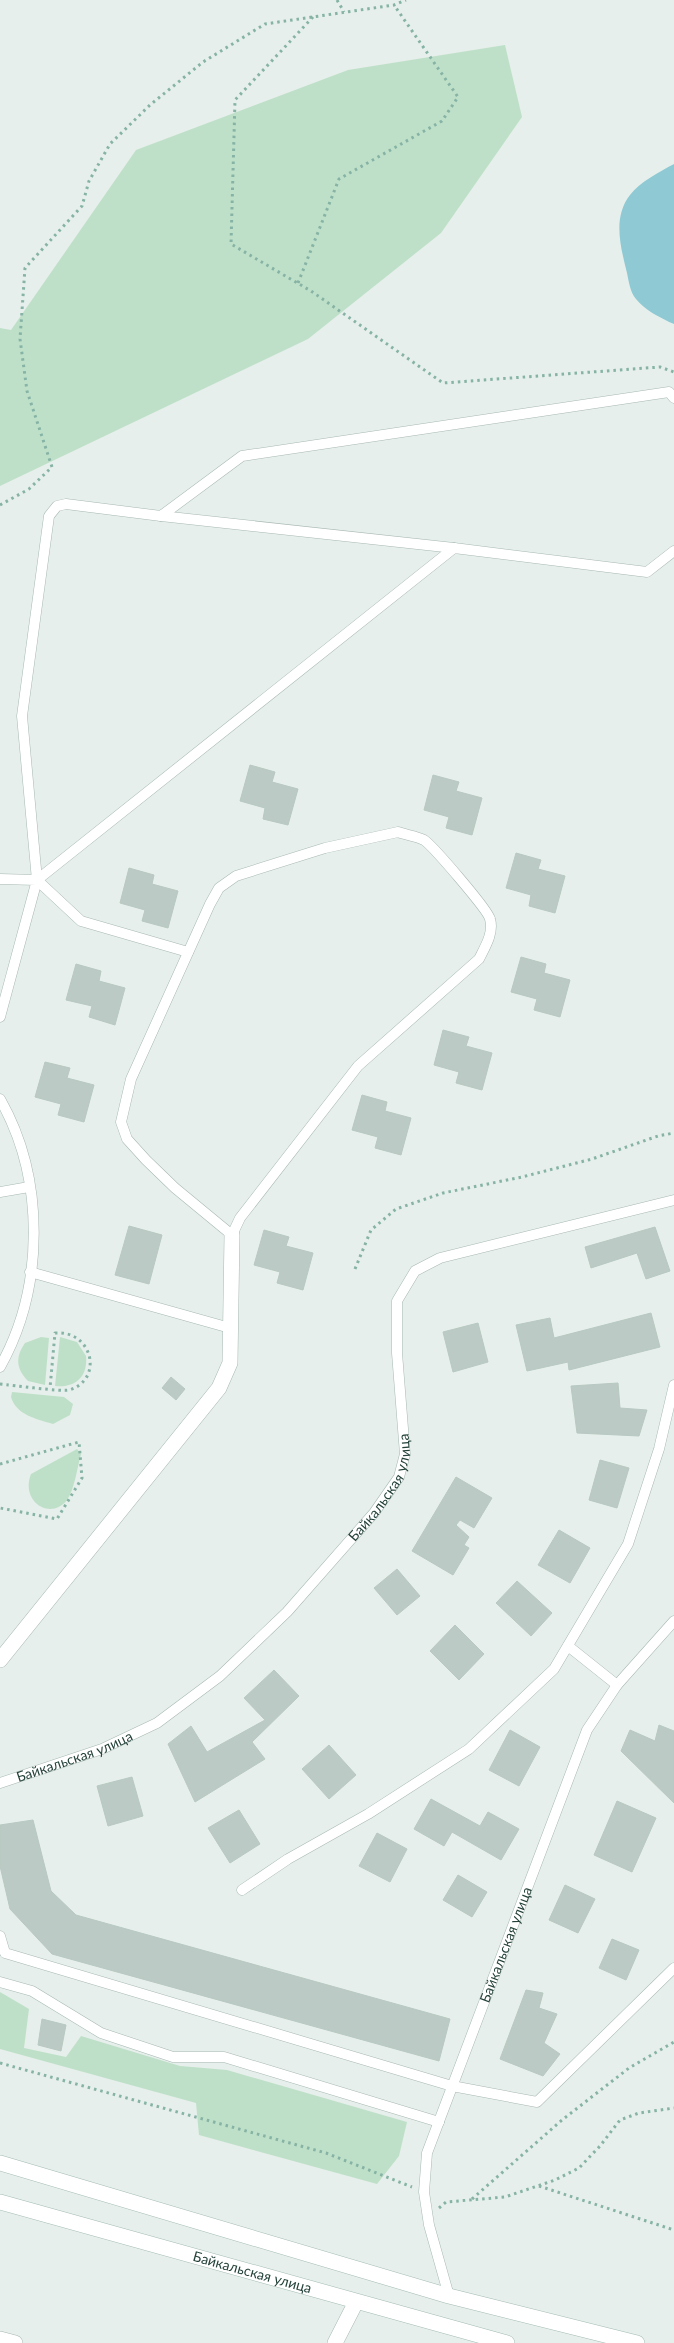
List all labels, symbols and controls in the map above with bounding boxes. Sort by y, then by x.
street label: Байкальская улица [344,1433,413,1544]
street label: Байкальская улица [14,1727,135,1785]
street label: Байкальская улица [476,1884,535,2005]
street label: Байкальская улица [191,2247,314,2296]

